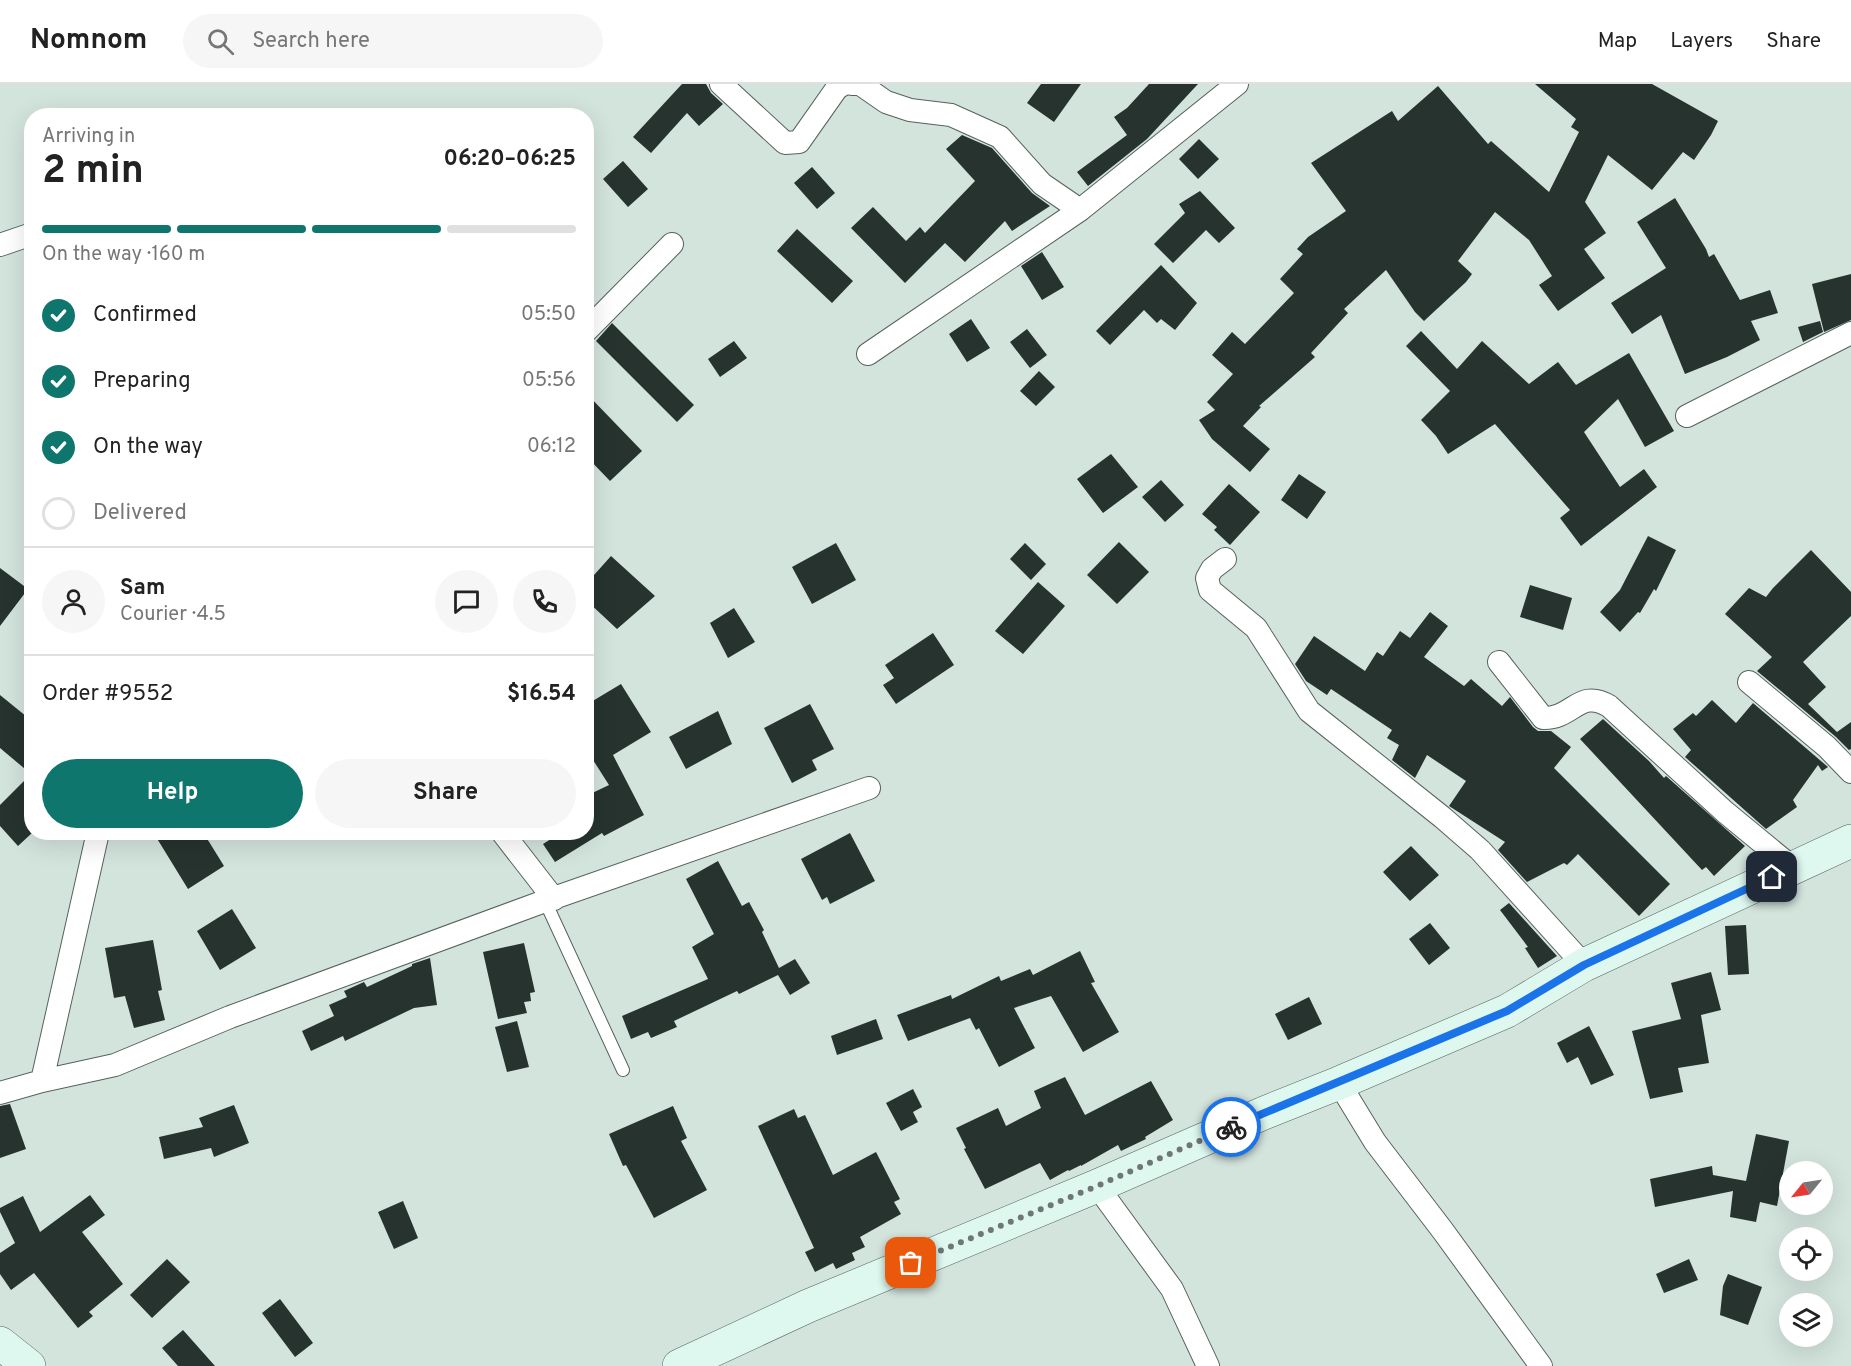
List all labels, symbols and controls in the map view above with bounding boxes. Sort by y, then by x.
search box [183,14,603,68]
text: Nomnom [30,23,147,59]
icon: search [204,25,237,58]
text: Search here [252,28,370,55]
text: Map [1598,28,1637,55]
text: Layers [1670,28,1733,55]
text: Share [1766,28,1821,55]
text: Arriving in [42,124,135,150]
text: 06:20–06:25 [444,146,576,173]
text: 2 min [42,148,144,197]
text: On the way · 160 m [42,242,205,268]
icon: check [42,299,75,332]
text: Confirmed [93,302,197,329]
text: 05:50 [521,302,576,328]
icon: check [42,365,75,398]
text: Preparing [93,368,191,395]
text: 05:56 [522,368,576,394]
icon: check [42,431,75,464]
text: On the way [93,434,203,461]
text: 06:12 [527,434,576,460]
text: Delivered [93,500,187,527]
button: person [42,570,105,633]
button: chat [435,570,498,633]
button: phone [513,570,576,633]
text: Sam [120,575,165,602]
text: Courier · 4.5 [120,602,226,628]
text: Order #9552 [42,681,173,708]
text: $16.54 [507,681,576,708]
button: Help [42,759,303,828]
button: Share [315,759,576,828]
pin [1746,851,1797,902]
icon: home [1755,860,1788,893]
courier [1201,1097,1261,1157]
icon: bike [1215,1111,1248,1144]
north arrow [1779,1161,1833,1215]
map controls [1779,1161,1833,1347]
button: locate [1779,1227,1833,1281]
pin [885,1237,936,1288]
icon: bag [894,1246,927,1279]
button: layers [1779,1293,1833,1347]

